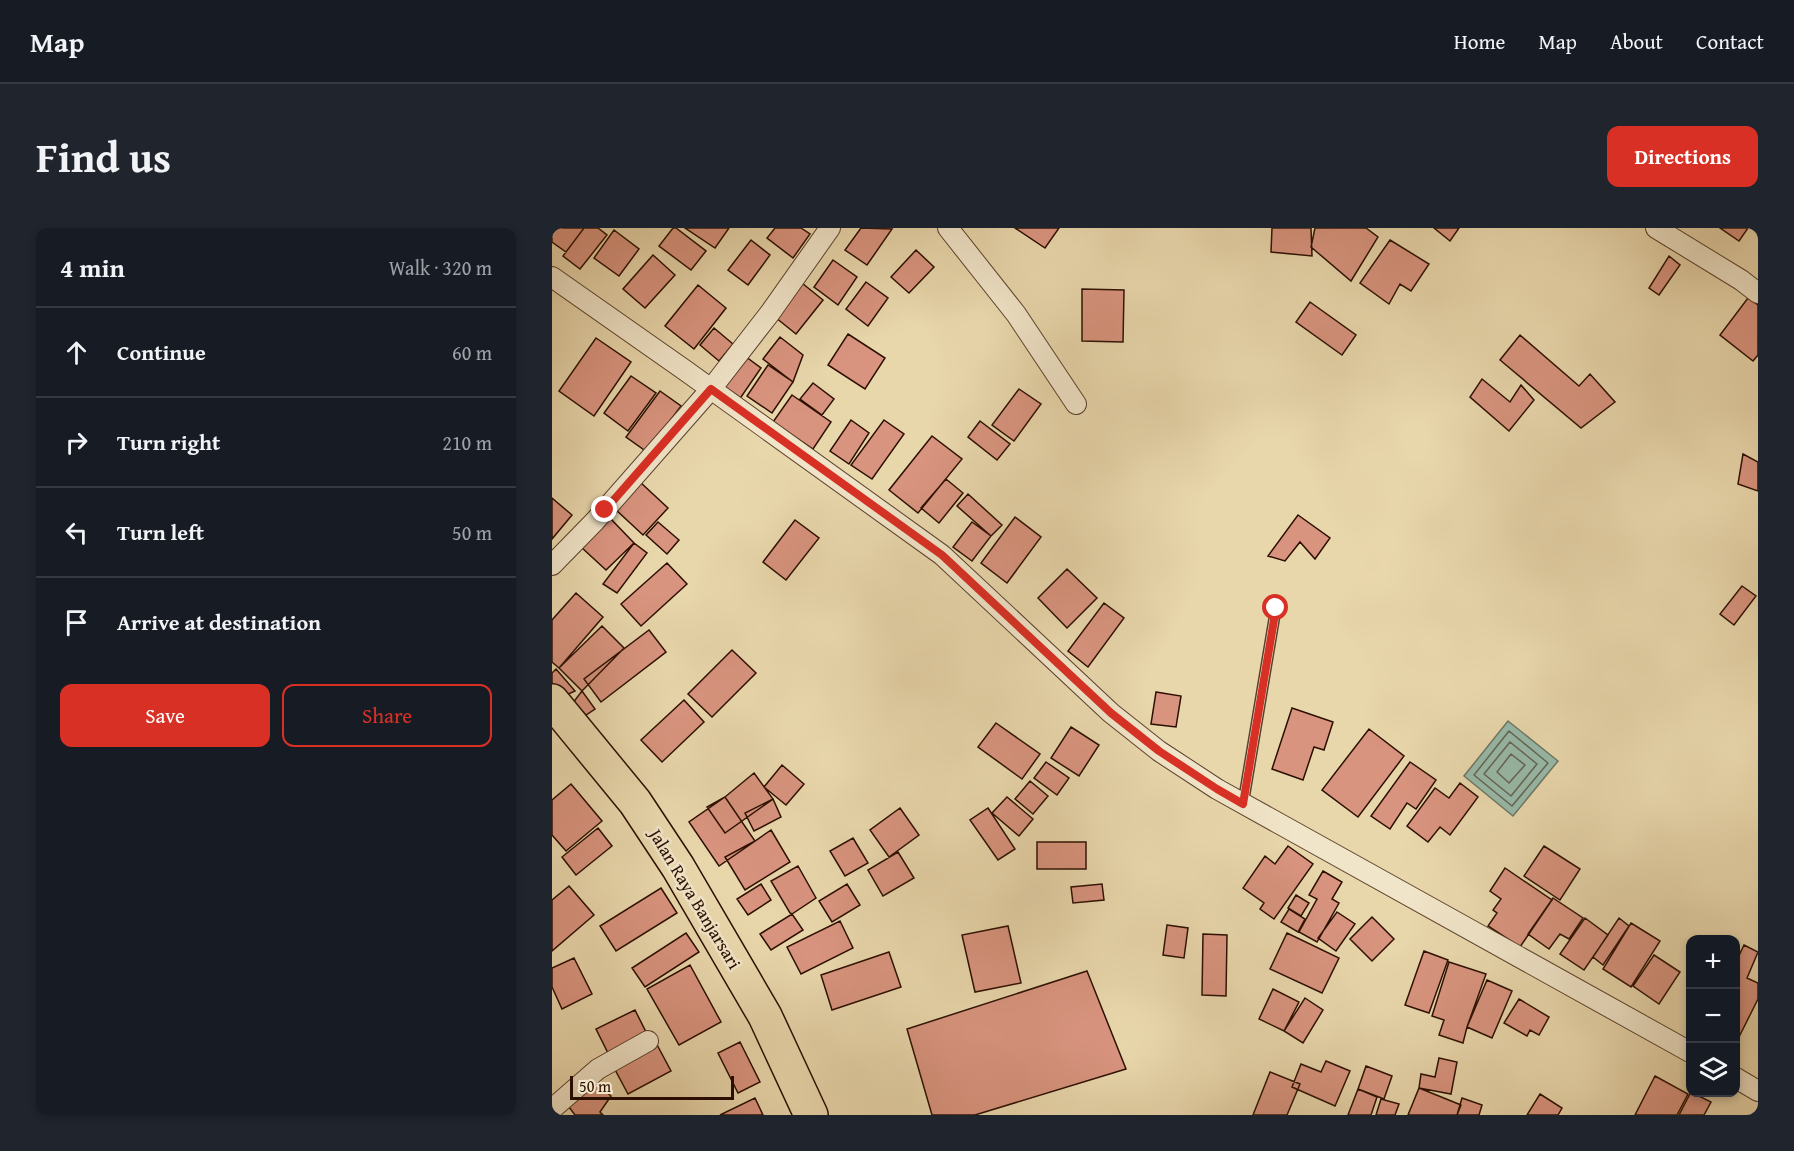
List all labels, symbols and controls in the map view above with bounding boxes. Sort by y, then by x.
text: Map [30,21,84,62]
text: Home [1454,26,1505,57]
text: Map [1538,26,1577,57]
text: About [1610,26,1663,57]
text: Contact [1696,26,1764,57]
text: Find us [36,126,171,187]
button: Directions [1607,126,1758,187]
text: 4 min [60,248,125,287]
text: Walk · 320 m [389,253,492,282]
icon: ahead [60,336,93,369]
text: Continue [117,336,206,368]
text: 60 m [452,338,492,367]
icon: right [60,426,93,459]
text: Turn right [117,426,220,458]
text: 210 m [442,428,492,457]
route end [591,496,617,522]
icon: left [60,516,93,549]
text: Turn left [117,516,204,548]
text: 50 m [452,518,492,547]
route start [1262,594,1288,620]
icon: arrive [60,606,93,639]
text: Arrive at destination [117,606,321,638]
button: Save [60,684,270,747]
button: Share [282,684,492,747]
street label: Jalan Raya Banjarsari [642,822,748,974]
map controls [1686,935,1740,1097]
button: + [1686,935,1740,989]
button: − [1686,989,1740,1043]
button: layers [1686,1043,1740,1097]
scale bar [570,1073,734,1100]
text: 50 m [579,1074,611,1098]

